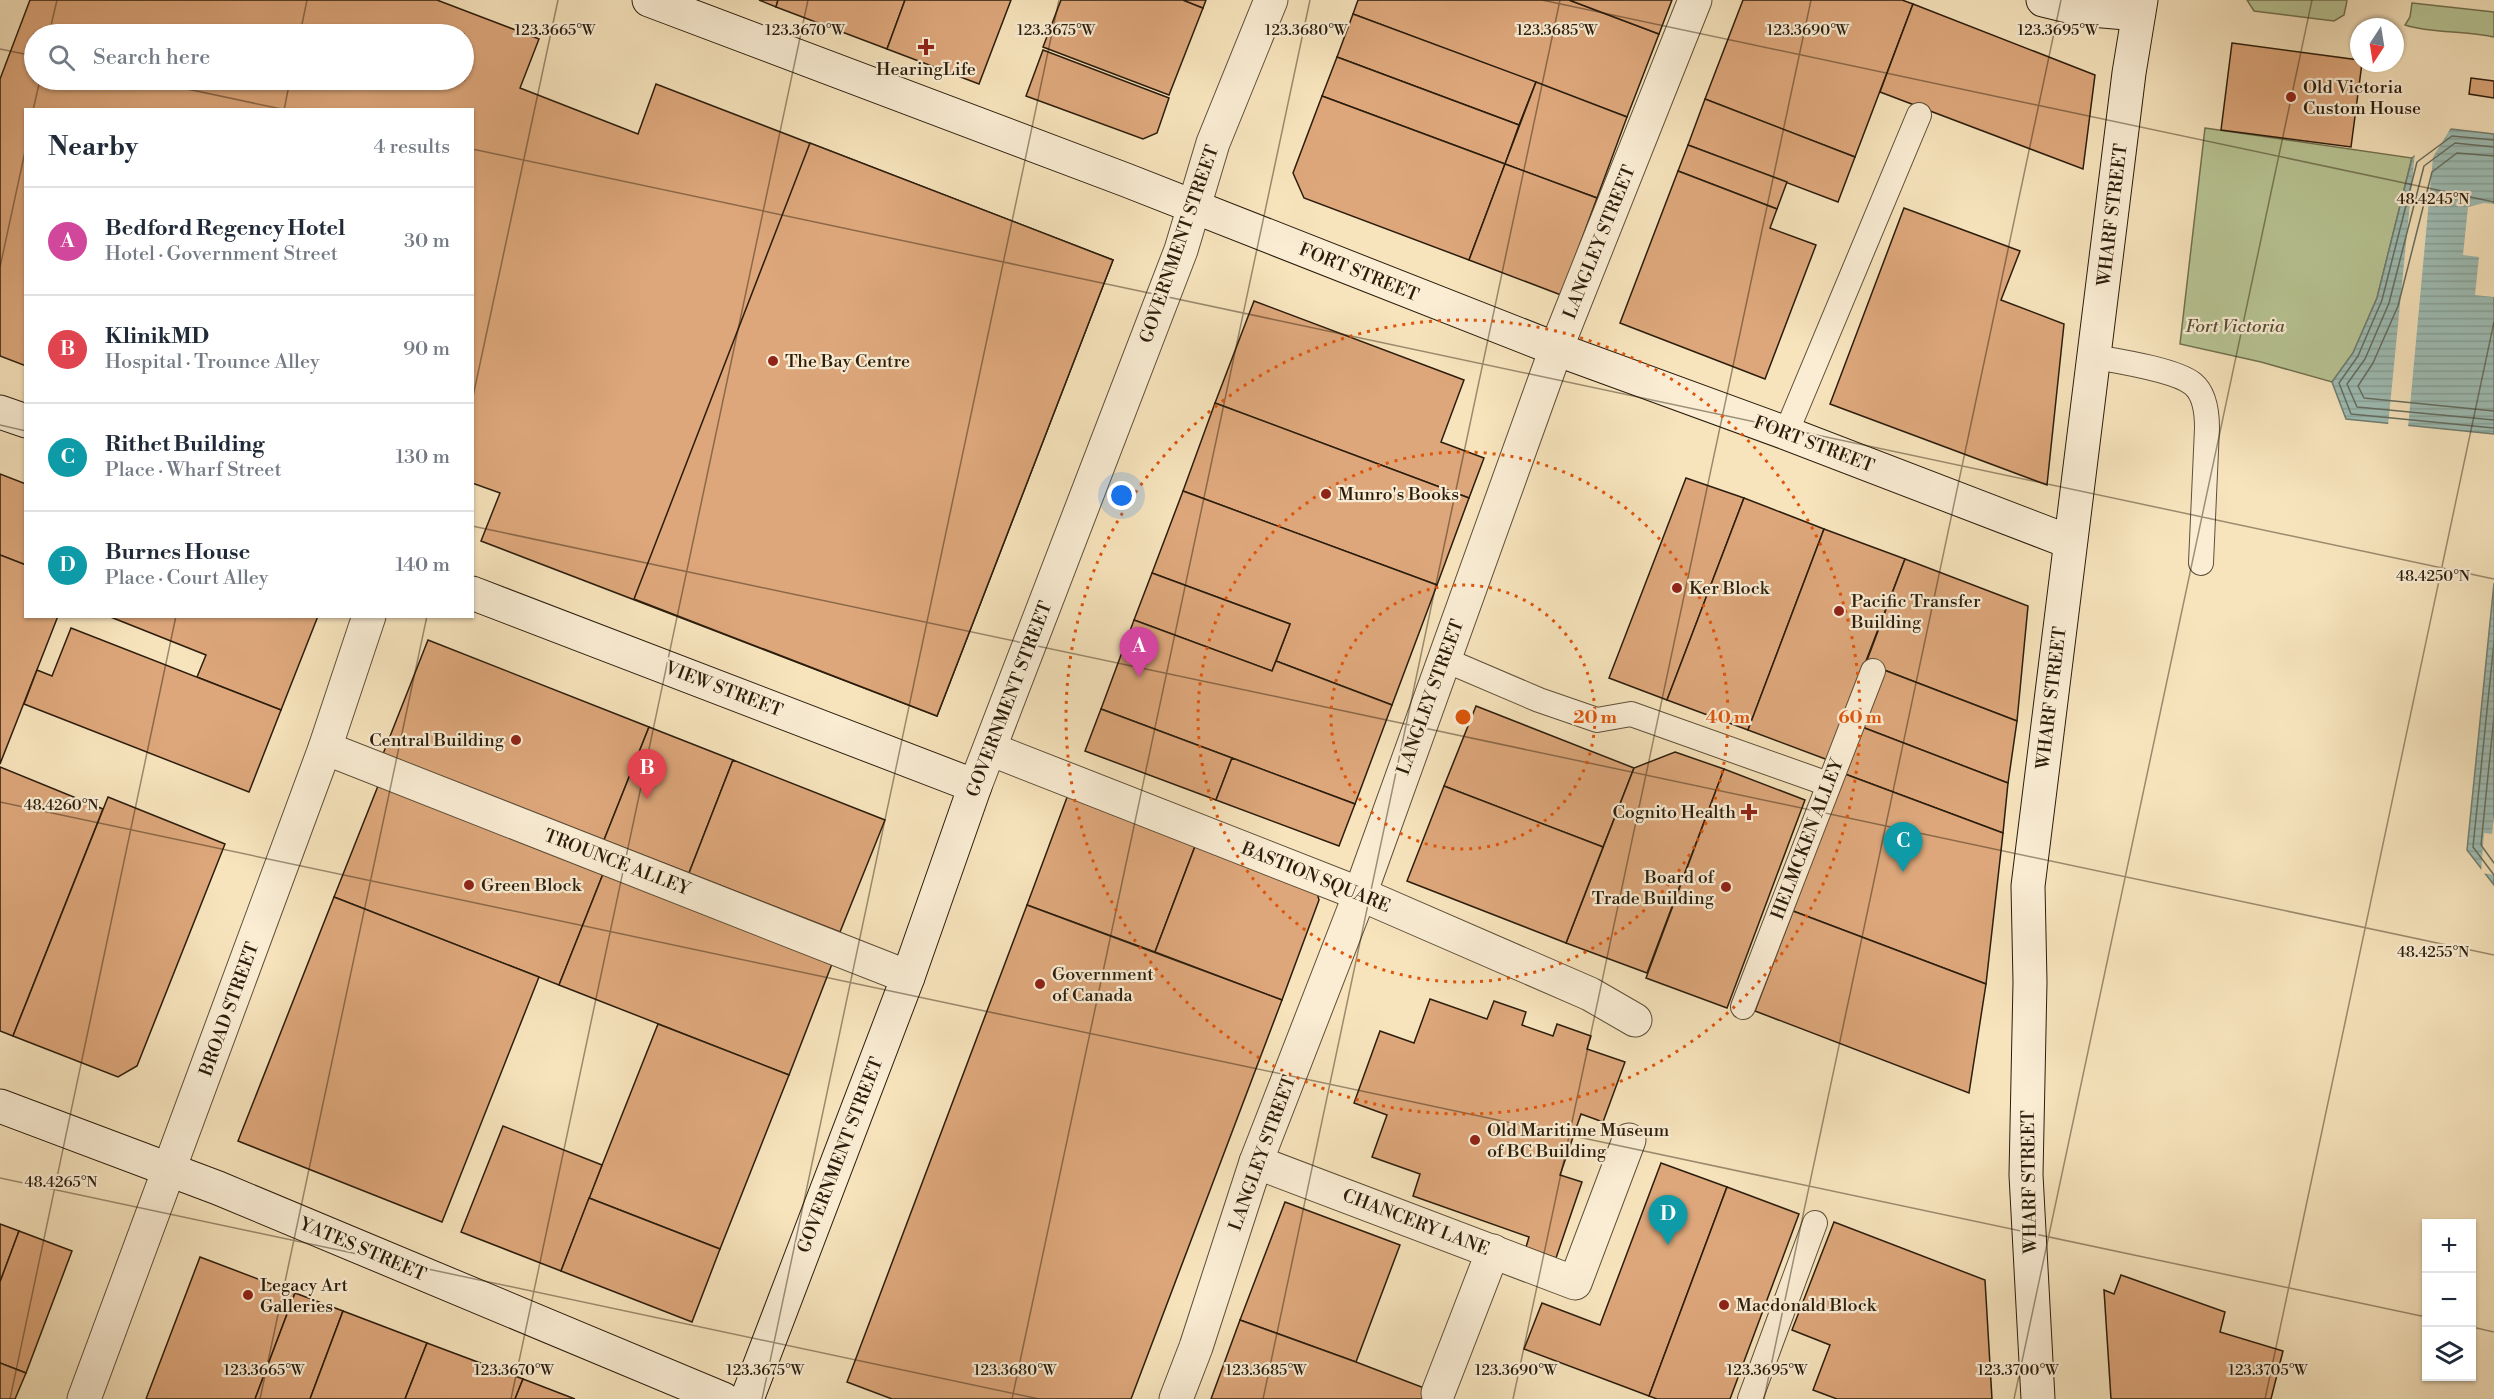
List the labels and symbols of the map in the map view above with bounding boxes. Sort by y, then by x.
north arrow [2350,18,2404,72]
text: 123.3665°W [515,21,596,40]
text: 123.3670°W [765,21,845,40]
text: 123.3675°W [1017,21,1095,40]
text: 123.3680°W [1265,21,1348,40]
text: 123.3685°W [1517,21,1598,40]
text: 123.3690°W [1767,21,1850,40]
text: 123.3695°W [2018,21,2099,40]
marker: HearingLife [917,38,935,56]
place label: HearingLife [876,58,976,81]
place label: Old Victoria Custom House [2303,76,2421,120]
marker: Old Victoria Custom House [2284,90,2298,104]
street label: GOVERNMENT STREET [1135,142,1224,346]
street label: WHARF STREET [2092,142,2133,289]
street label: LANGLEY STREET [1558,162,1641,322]
text: 48.4245°N [2397,190,2469,209]
street label: FORT STREET [1295,238,1422,307]
park label: Fort Victoria [2185,315,2286,338]
place label: The Bay Centre [785,350,910,373]
marker: The Bay Centre [766,354,780,368]
street label: FORT STREET [1750,411,1878,478]
your location [1107,481,1136,510]
place label: Munro's Books [1338,483,1459,506]
marker: Munro's Books [1319,487,1333,501]
text: 48.4250°N [2396,567,2470,586]
place label: Ker Block [1689,577,1771,600]
marker: Ker Block [1670,581,1684,595]
place label: Pacific Transfer Building [1850,590,1981,634]
street label: GOVERNMENT STREET [961,598,1058,800]
marker: Pacific Transfer Building [1832,604,1846,618]
street label: LANGLEY STREET [1392,616,1469,778]
street label: WHARF STREET [2031,625,2072,772]
pin: A [1120,628,1158,677]
street label: VIEW STREET [661,656,786,723]
text: 20 m [1573,706,1617,729]
text: 40 m [1706,706,1751,729]
text: 60 m [1838,706,1882,729]
centre of rings [1453,707,1473,727]
place label: Central Building [369,729,505,752]
marker: Central Building [509,733,523,747]
pin: B [628,750,666,799]
street label: HELMCKEN ALLEY [1766,754,1849,923]
text: 48.4260°N [24,796,98,815]
place label: Cognito Health [1613,801,1736,824]
marker: Cognito Health [1740,803,1758,821]
pin: C [1884,822,1922,872]
street label: TROUNCE ALLEY [541,824,694,901]
street label: BASTION SQUARE [1237,837,1394,918]
place label: Board of Trade Building [1592,866,1715,910]
place label: Green Block [481,874,583,897]
marker: Green Block [462,878,476,892]
marker: Board of Trade Building [1719,880,1733,894]
street label: BROAD STREET [194,939,264,1080]
text: 48.4255°N [2397,943,2469,962]
place label: Government of Canada [1052,963,1154,1007]
marker: Government of Canada [1033,977,1047,991]
street label: GOVERNMENT STREET [792,1054,889,1256]
street label: LANGLEY STREET [1224,1072,1301,1234]
street label: WHARF STREET [2017,1110,2042,1255]
place label: Old Maritime Museum of BC Building [1487,1119,1669,1163]
marker: Old Maritime Museum of BC Building [1468,1133,1482,1147]
text: 48.4265°N [25,1173,97,1192]
street label: CHANCERY LANE [1339,1184,1493,1261]
pin: D [1648,1196,1688,1245]
street label: YATES STREET [295,1212,430,1287]
place label: Legacy Art Galleries [260,1274,349,1318]
marker: Legacy Art Galleries [241,1288,255,1302]
place label: Macdonald Block [1736,1294,1878,1317]
marker: Macdonald Block [1717,1298,1731,1312]
text: 123.3665°W [224,1361,305,1380]
text: 123.3670°W [474,1361,554,1380]
text: 123.3675°W [726,1361,804,1380]
text: 123.3680°W [974,1361,1057,1380]
text: 123.3685°W [1226,1361,1307,1380]
text: 123.3690°W [1475,1361,1558,1380]
text: 123.3695°W [1727,1361,1808,1380]
text: 123.3700°W [1977,1361,2059,1380]
text: 123.3705°W [2228,1361,2308,1380]

